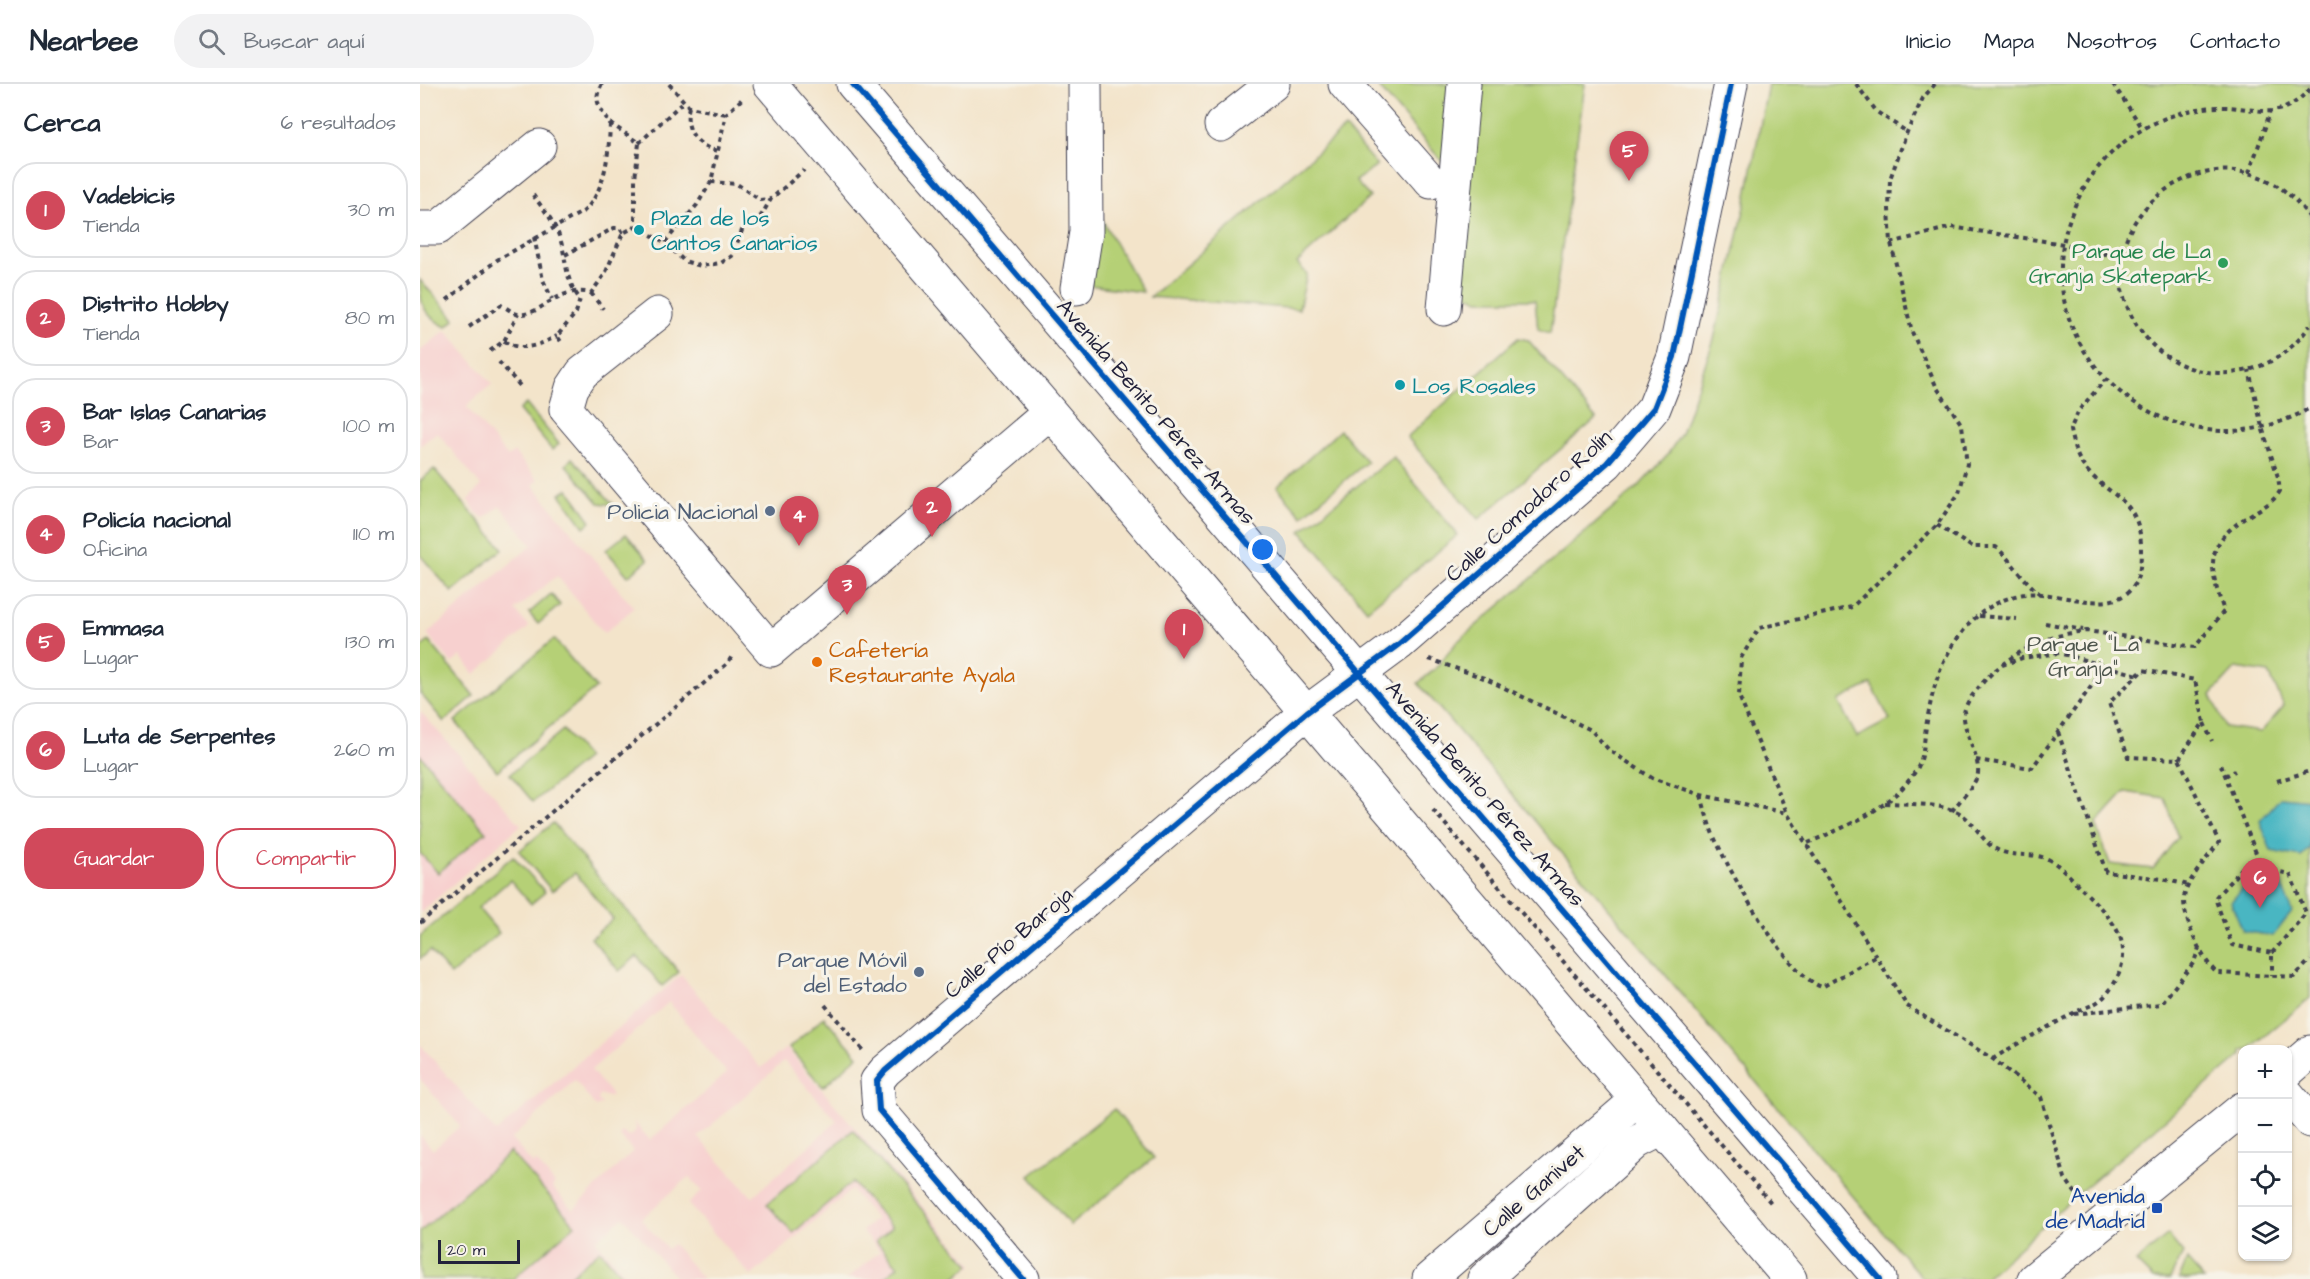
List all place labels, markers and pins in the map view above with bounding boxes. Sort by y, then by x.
pin: 5 [1610,132,1648,181]
place label: Plaza de los Cantos Canarios [651,203,818,259]
marker: Plaza de los Cantos Canarios [632,223,646,237]
place label: Parque de La Granja Skatepark [2029,236,2211,292]
marker: Parque de La Granja Skatepark [2216,256,2230,270]
place label: Los Rosales [1412,371,1536,402]
marker: Los Rosales [1393,378,1407,392]
pin: 2 [912,488,952,537]
pin: 4 [780,496,818,546]
place label: Policia Nacional [607,497,758,528]
marker: Policia Nacional [763,504,777,518]
pin: 3 [828,566,866,615]
pin: 1 [1164,610,1203,659]
place label: Cafetería Restaurante Ayala [829,635,1015,692]
marker: Cafetería Restaurante Ayala [810,655,824,669]
pin: 6 [2240,858,2280,908]
place label: Parque Móvil del Estado [778,945,908,1001]
marker: Parque Móvil del Estado [912,965,926,979]
place label: Avenida de Madrid [2046,1181,2145,1237]
marker: Avenida de Madrid [2150,1201,2164,1215]

